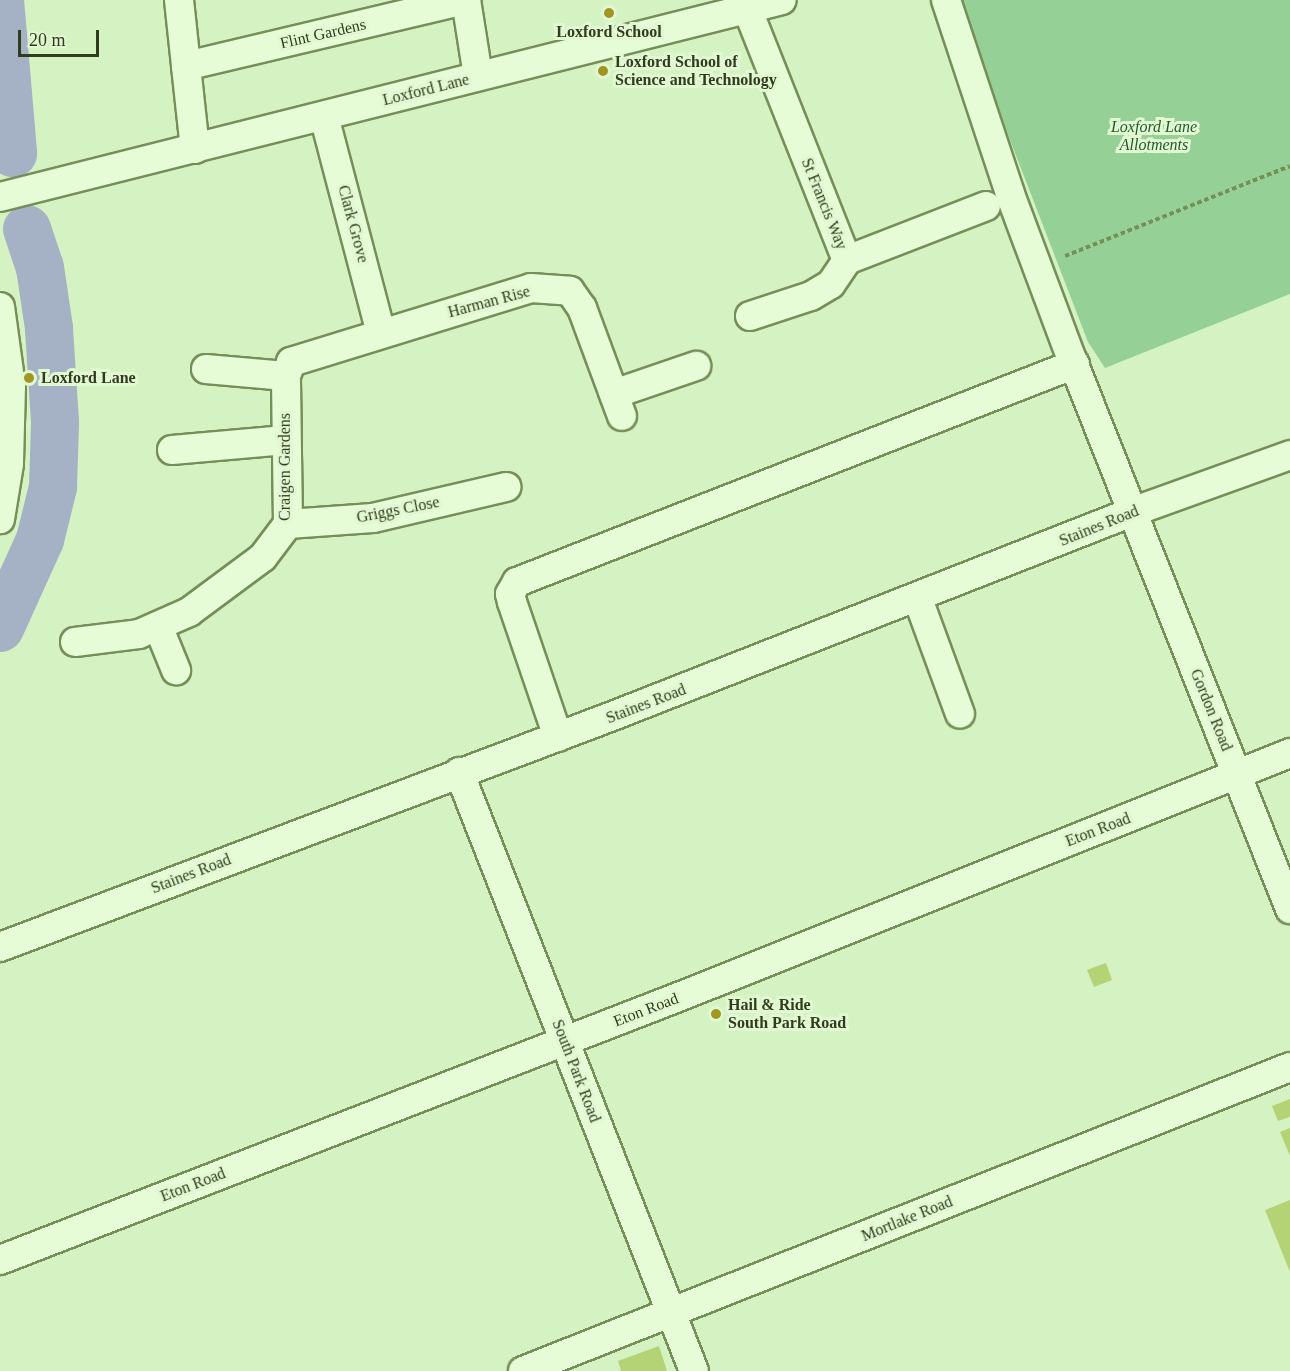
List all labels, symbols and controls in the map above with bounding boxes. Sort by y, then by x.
marker: Loxford School [602,6,616,20]
street label: Flint Gardens [278,15,368,53]
scale bar [21,18,102,56]
place label: Loxford School [556,22,662,42]
text: 20 m [29,30,66,50]
place label: Loxford School of Science and Technology [615,52,777,90]
marker: Loxford School of Science and Technology [596,64,610,78]
street label: Loxford Lane [381,70,471,110]
park label: Loxford Lane Allotments [1111,117,1197,155]
street label: St Francis Way [797,155,851,253]
street label: Clark Grove [333,183,373,265]
street label: Harman Rise [446,282,532,322]
place label: Loxford Lane [41,368,136,388]
marker: Loxford Lane [22,371,36,385]
street label: Craigen Gardens [275,413,295,521]
street label: Griggs Close [355,493,441,527]
street label: Staines Road [1056,501,1142,551]
street label: Gordon Road [1186,666,1236,754]
street label: Staines Road [603,680,689,728]
street label: Eton Road [1063,809,1133,851]
street label: Staines Road [148,850,234,898]
street label: Eton Road [611,989,681,1031]
place label: Hail & Ride South Park Road [728,995,846,1033]
marker: Hail & Ride South Park Road [709,1007,723,1021]
street label: South Park Road [548,1017,604,1125]
street label: Eton Road [158,1164,228,1206]
street label: Mortlake Road [859,1192,955,1246]

